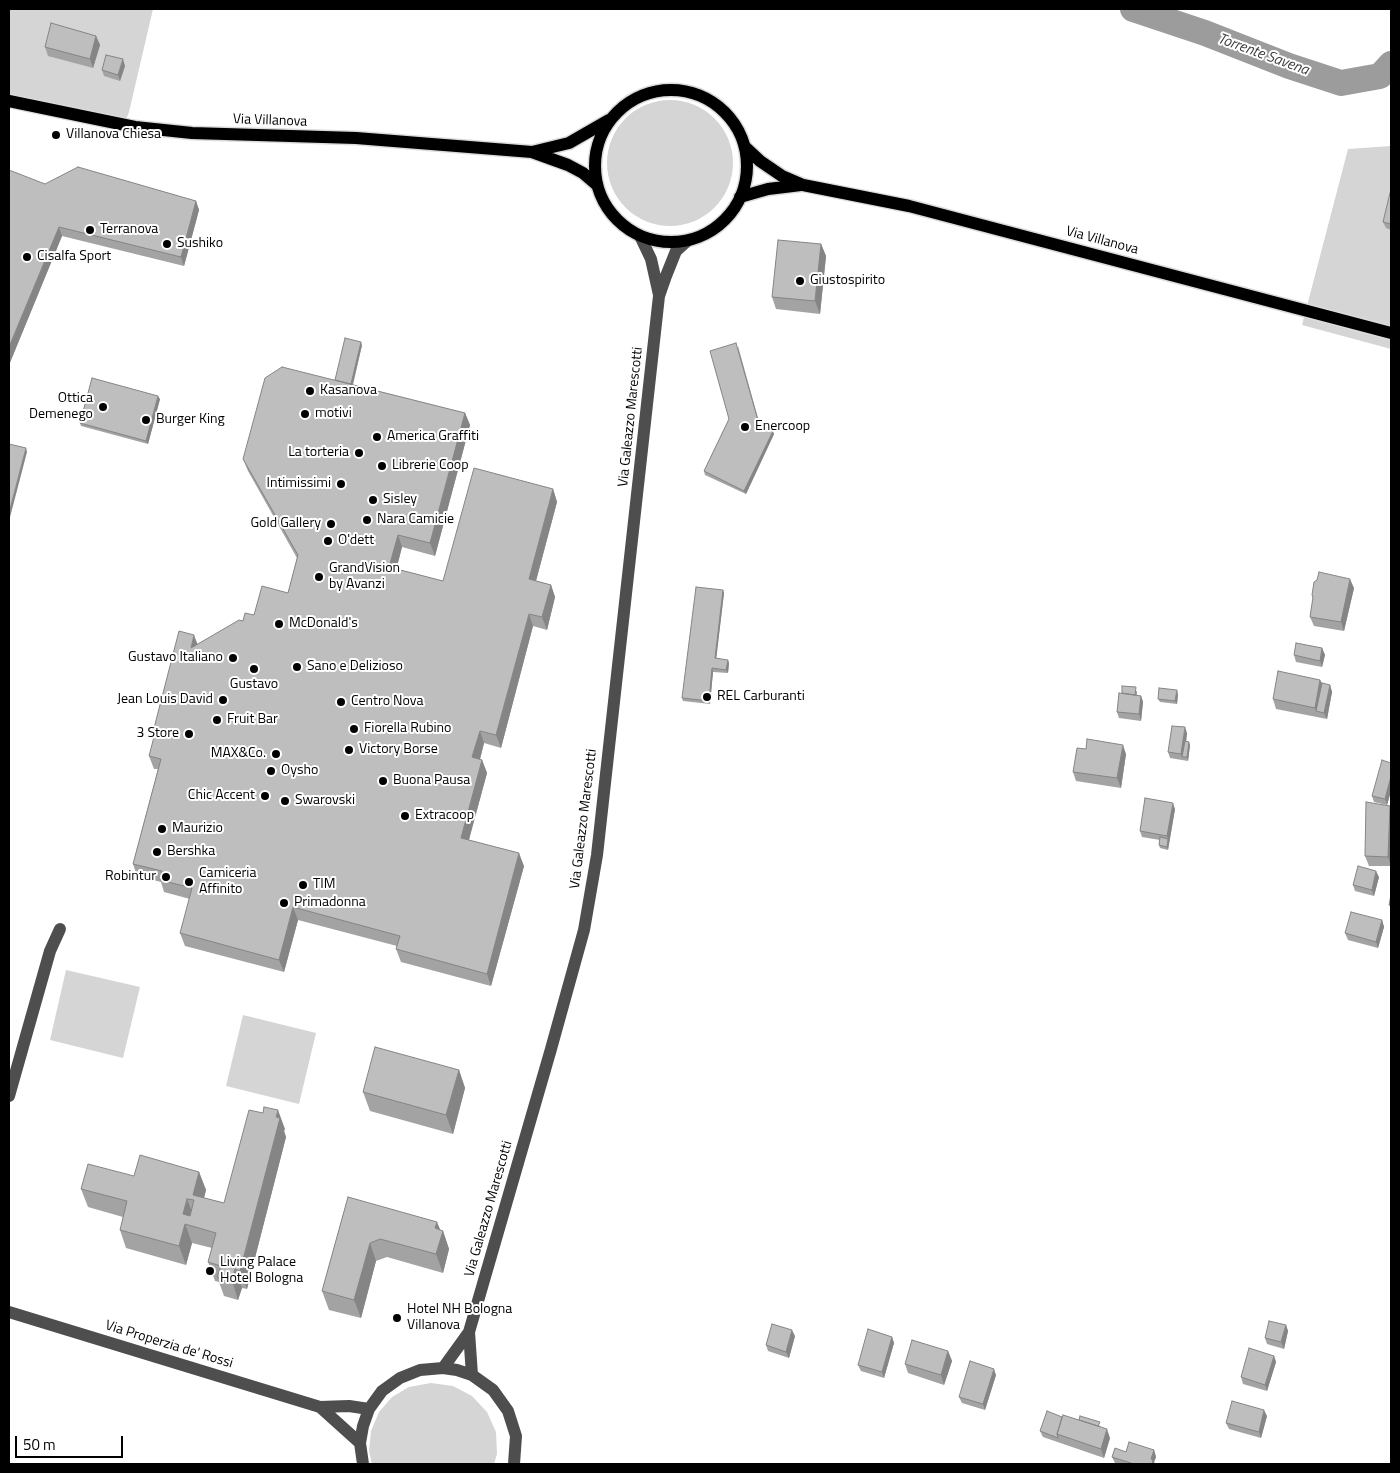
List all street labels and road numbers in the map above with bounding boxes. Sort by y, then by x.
street label: Via Villanova [233,111,307,131]
street label: Via Villanova [1064,223,1140,259]
street label: Via Galeazzo Marescotti [615,346,647,488]
street label: Via Galeazzo Marescotti [567,748,601,890]
street label: Via Galeazzo Marescotti [462,1139,516,1279]
street label: Via Properzia de' Rossi [103,1318,235,1372]

